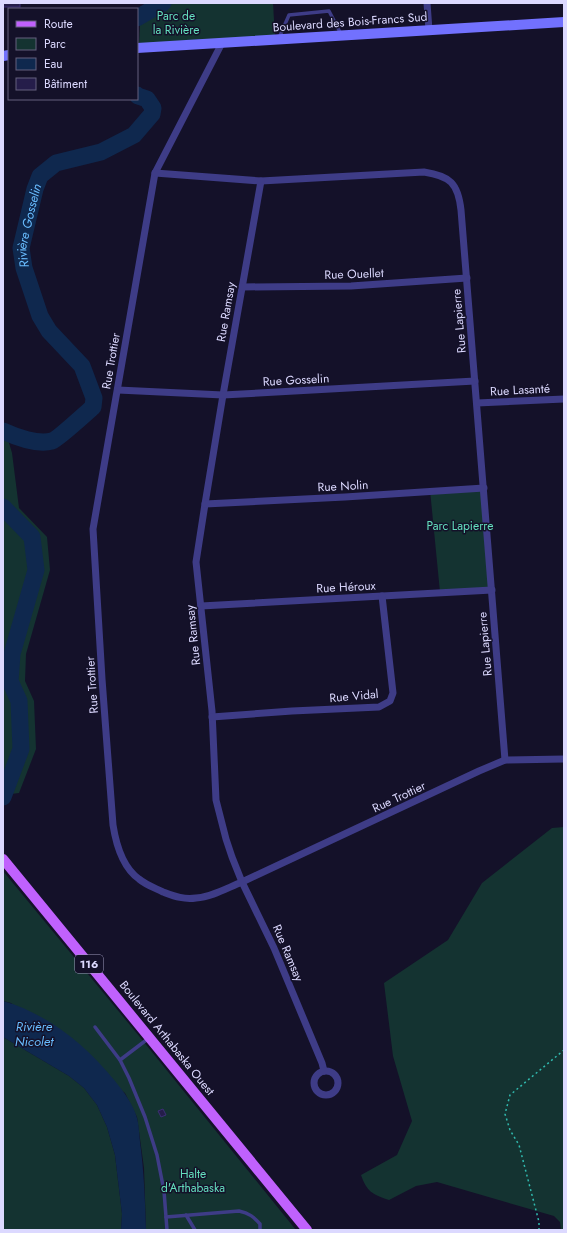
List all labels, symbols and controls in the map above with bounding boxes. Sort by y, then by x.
park label: Parc de la Rivière [153,7,199,39]
legend [8,8,138,100]
street label: Boulevard des Bois-Francs Sud [272,8,428,36]
text: Route [44,15,73,33]
text: Parc [44,35,66,53]
text: Eau [44,55,63,73]
text: Bâtiment [44,75,87,93]
water label: Rivière Gosselin [12,180,47,269]
street label: Rue Ouellet [324,264,384,284]
street label: Rue Ramsay [212,280,240,343]
street label: Rue Lapierre [447,288,471,354]
street label: Rue Trottier [97,330,125,391]
street label: Rue Gosselin [262,369,330,391]
street label: Rue Lasanté [490,379,550,401]
street label: Rue Nolin [317,476,369,496]
park label: Parc Lapierre [427,517,493,535]
street label: Rue Héroux [316,576,377,598]
street label: Rue Ramsay [181,603,205,666]
street label: Rue Lapierre [473,611,497,677]
street label: Rue Trottier [81,655,103,714]
street label: Rue Vidal [329,685,379,707]
street label: Rue Trottier [369,776,429,817]
street label: Rue Ramsay [268,922,308,985]
road number: 116 [75,955,103,973]
street label: Boulevard Arthabaska Ouest [115,977,219,1099]
water label: Rivière Nicolet [15,1017,54,1051]
park label: Halte d'Arthabaska [161,1165,225,1197]

